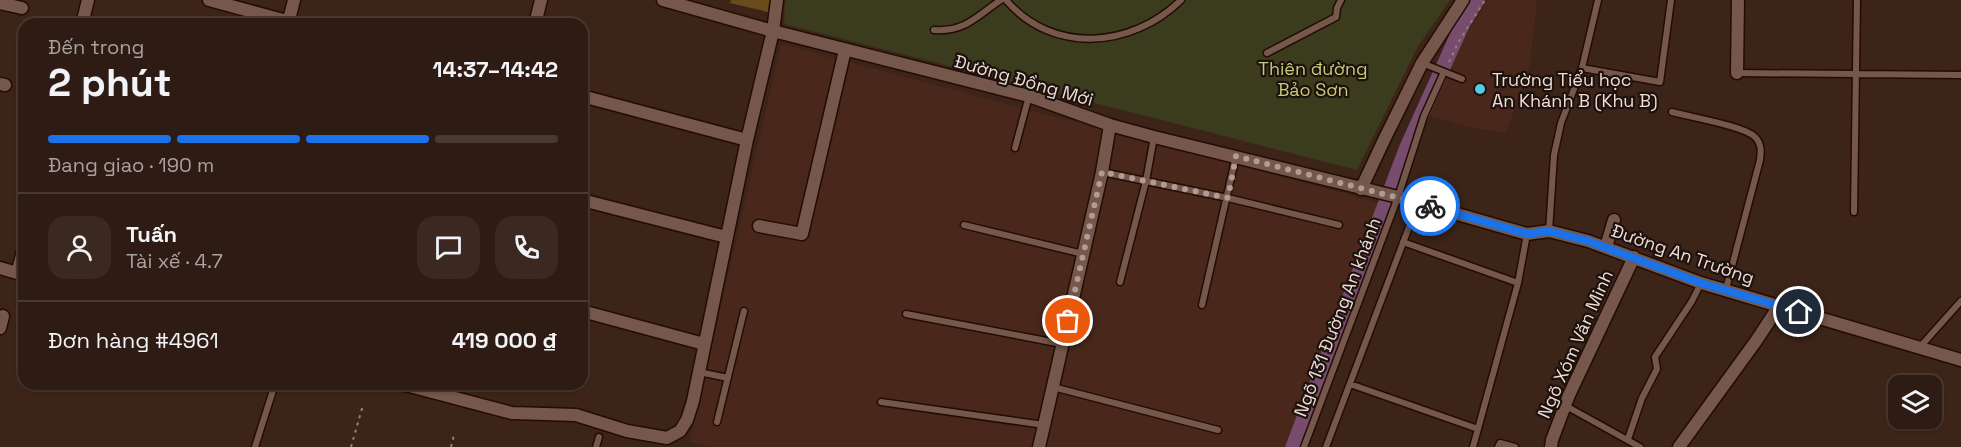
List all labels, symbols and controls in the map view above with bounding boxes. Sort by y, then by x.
text: Đến trong [48,34,144,60]
street label: Đường Đồng Mới [952,49,1096,111]
text: 14:37–14:42 [432,55,558,83]
park label: Thiên đường Bảo Sơn [1258,57,1368,101]
text: 2 phút [48,58,171,107]
place label: Trường Tiểu học An Khánh B (Khu B) [1492,68,1658,112]
marker: Trường Tiểu học An Khánh B (Khu B) [1473,82,1487,96]
text: Đang giao · 190 m [48,152,214,178]
courier [1400,176,1460,236]
icon: bike [1414,190,1447,223]
street label: Ngõ 131 Đường An khánh [1288,214,1386,420]
button: person [48,216,111,279]
button: chat [417,216,480,279]
button: phone [495,216,558,279]
street label: Đường An Trường [1609,219,1757,289]
text: Tuấn [126,220,177,248]
text: Tài xế · 4.7 [126,248,223,274]
street label: Ngõ Xóm Văn Minh [1532,266,1618,422]
pin [1773,286,1824,337]
pin [1042,295,1093,346]
icon: home [1782,295,1815,328]
icon: bag [1051,304,1084,337]
text: Đơn hàng #4961 [48,326,219,354]
text: 419 000 ₫ [452,326,558,354]
map controls [1888,375,1942,429]
button: layers [1888,375,1942,429]

